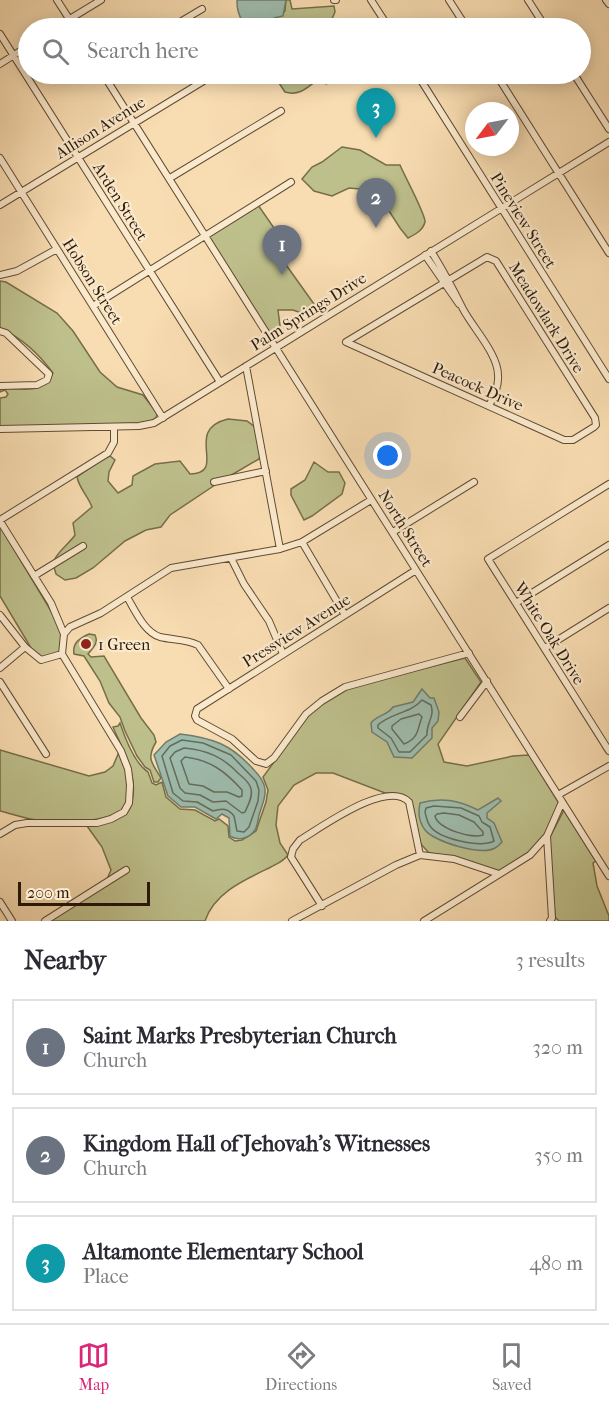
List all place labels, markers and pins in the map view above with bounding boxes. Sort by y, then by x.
pin: 3 [356,88,395,138]
pin: 2 [356,178,395,228]
pin: 1 [262,226,302,275]
place label: 1 Green [98,635,151,654]
marker: 1 Green [79,637,93,651]

